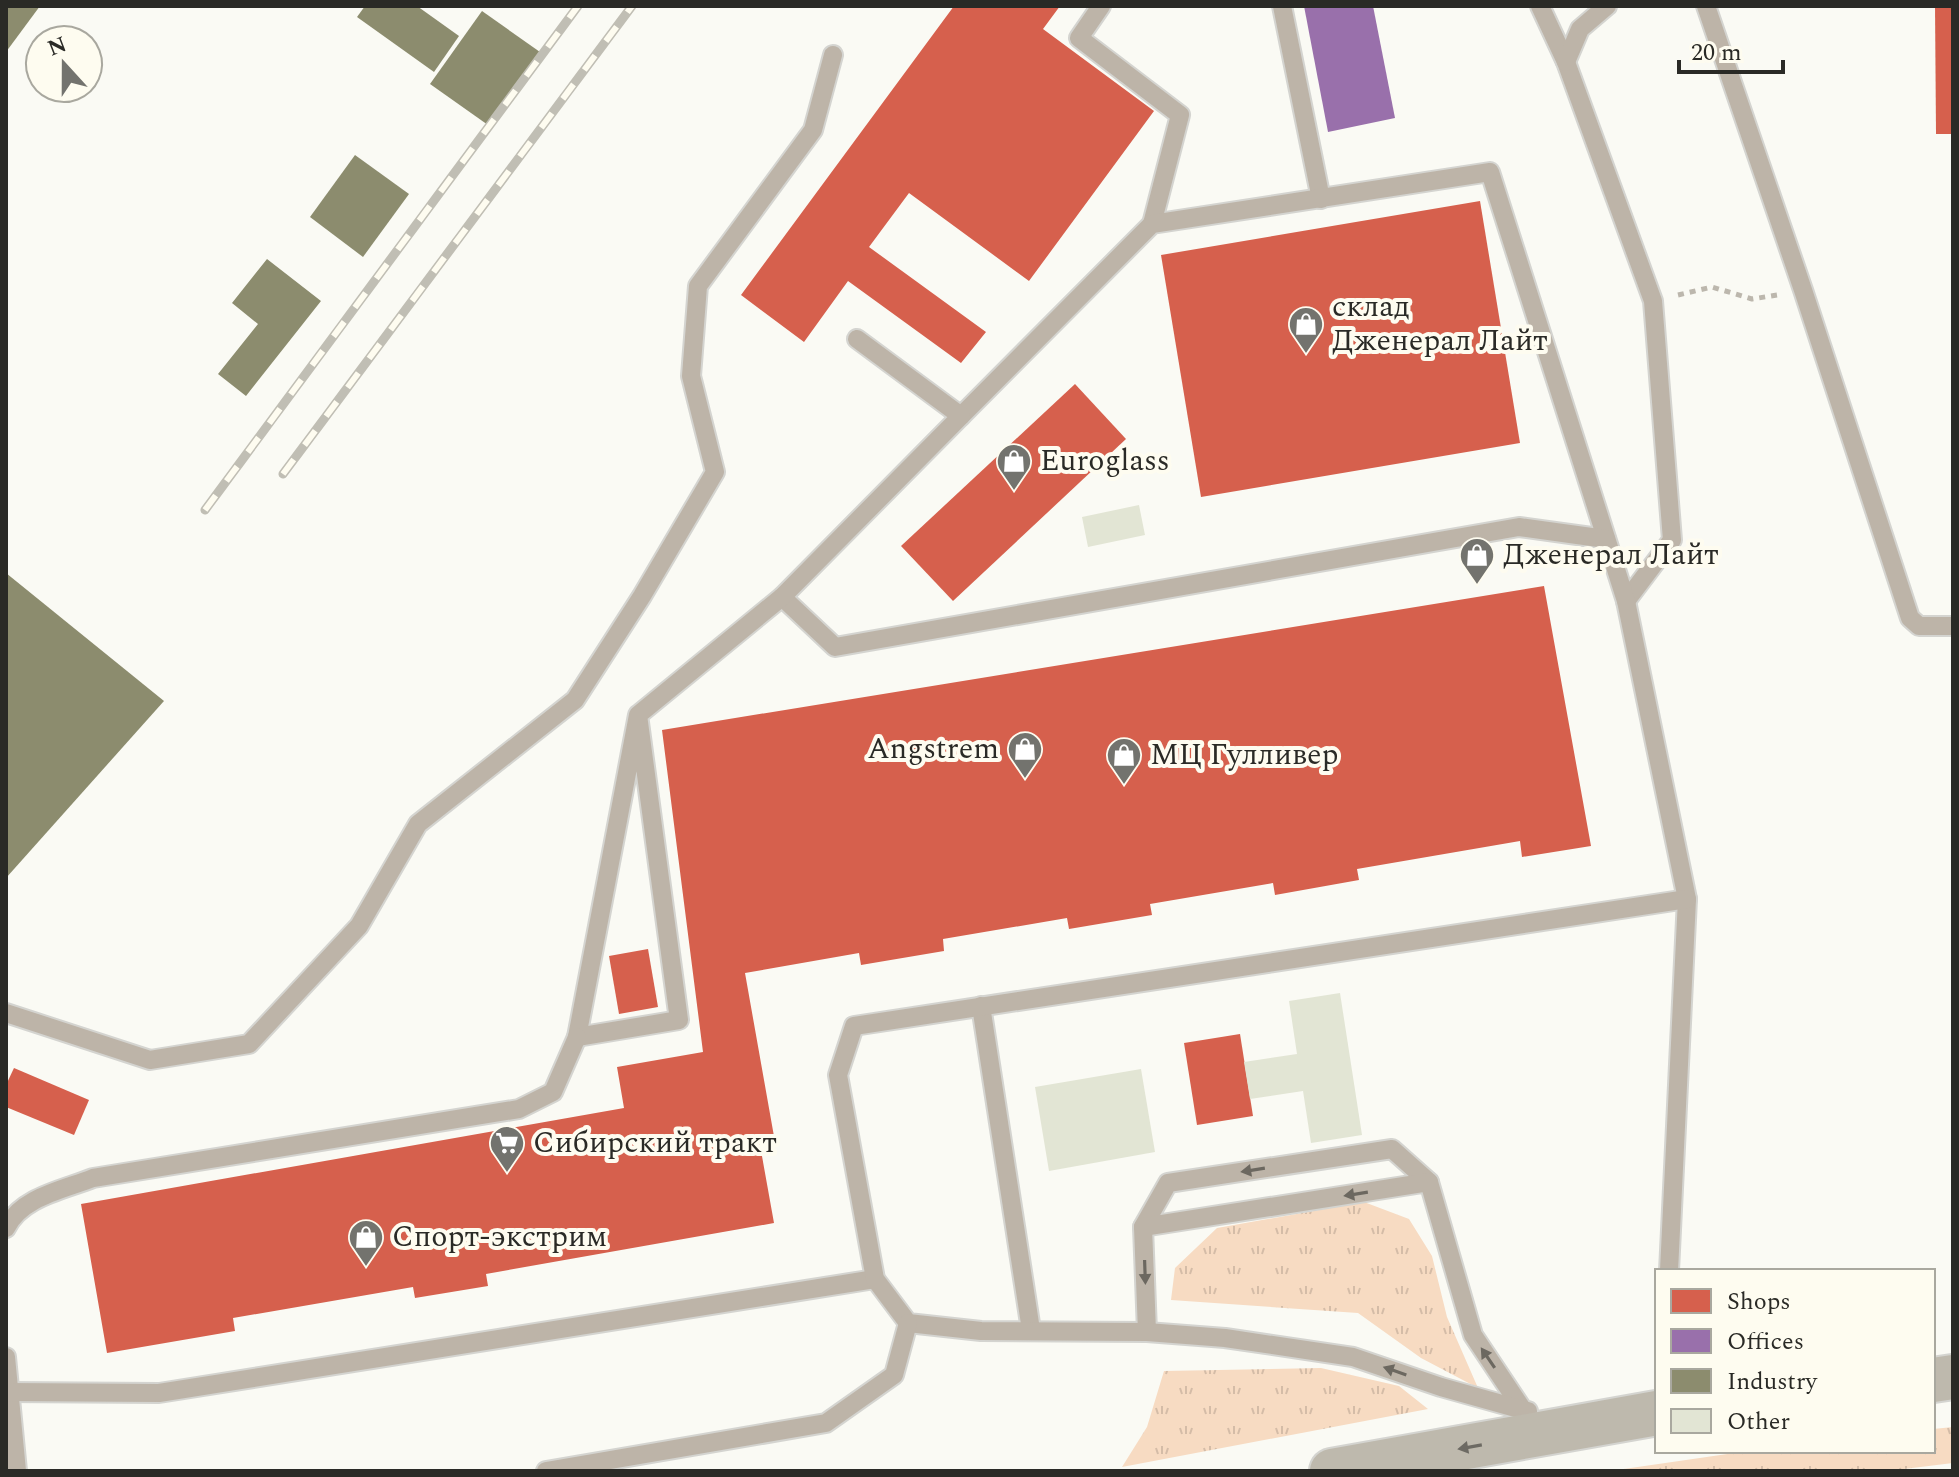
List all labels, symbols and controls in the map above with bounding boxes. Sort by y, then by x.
north arrow [24,24,104,104]
scale bar [1679,24,1783,74]
text: N [43,28,72,65]
text: 20 m [1691,35,1742,71]
place label: склад Дженерал Лайт [1332,284,1548,364]
shop icon: склад Дженерал Лайт [1287,305,1325,355]
place label: Euroglass [1040,438,1170,484]
shop icon: Euroglass [995,442,1033,492]
place label: Дженерал Лайт [1503,532,1719,578]
shop icon: Дженерал Лайт [1458,536,1496,586]
place label: Angstrem [867,726,999,772]
shop icon: Angstrem [1006,730,1044,780]
place label: МЦ Гулливер [1150,732,1339,778]
shop icon: МЦ Гулливер [1105,736,1143,786]
place label: Сибирский тракт [533,1120,777,1166]
supermarket icon: Сибирский тракт [488,1124,526,1174]
one-way arrow [1240,1164,1265,1177]
one-way arrow [1344,1188,1369,1200]
place label: Спорт-экстрим [392,1214,607,1260]
shop icon: Спорт-экстрим [347,1218,385,1268]
one-way arrow [1138,1260,1151,1285]
legend [1655,1269,1935,1453]
text: Shops [1727,1284,1791,1320]
text: Offices [1727,1324,1804,1360]
one-way arrow [1481,1347,1496,1369]
one-way arrow [1383,1364,1407,1376]
text: Industry [1727,1364,1819,1400]
text: Other [1727,1404,1790,1440]
one-way arrow [1457,1441,1482,1453]

